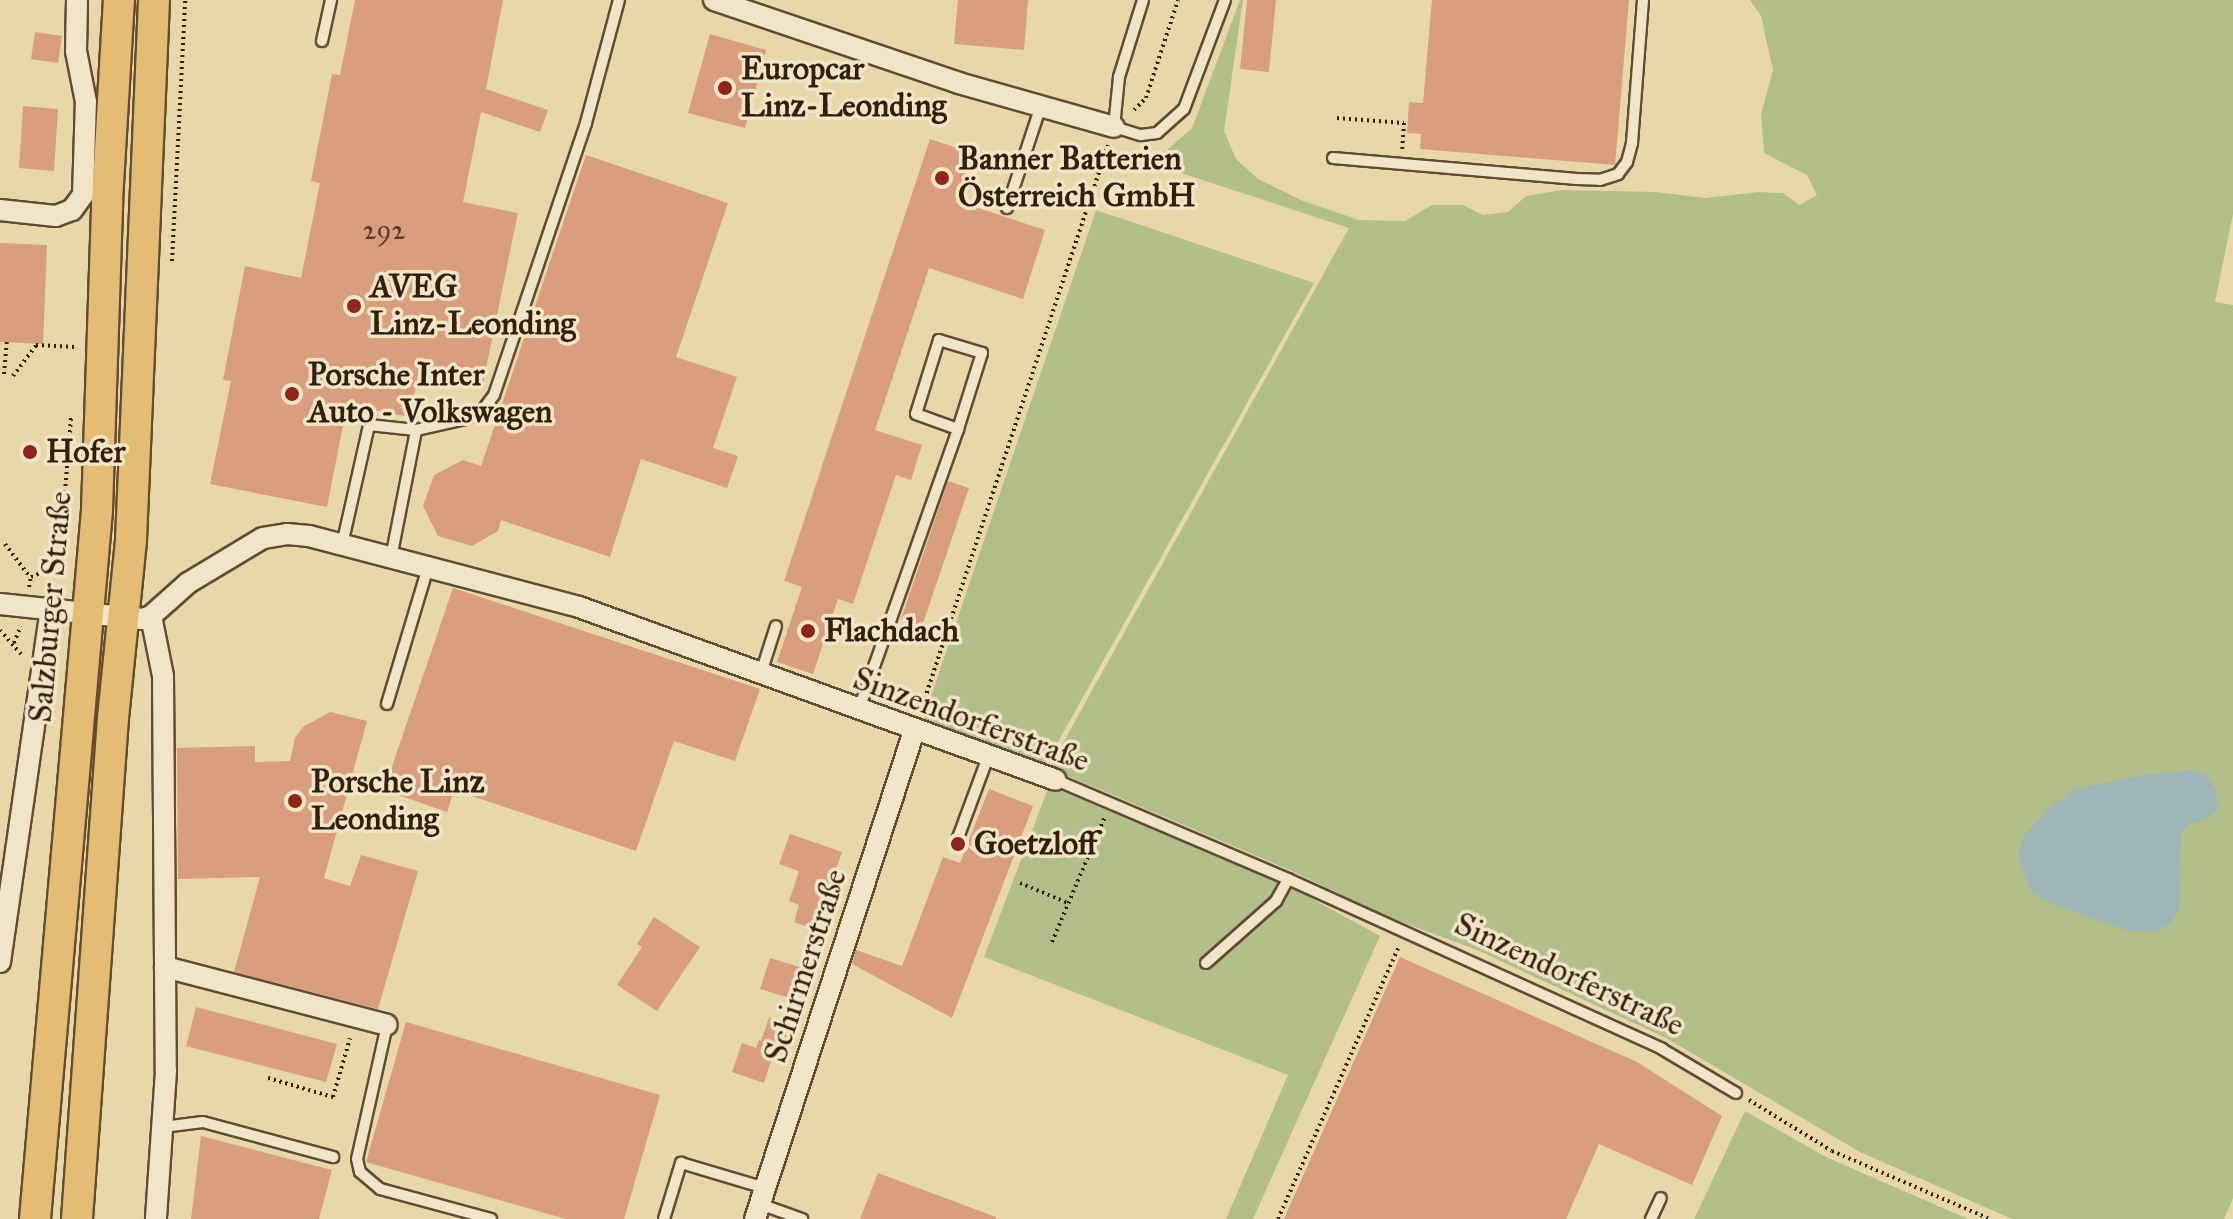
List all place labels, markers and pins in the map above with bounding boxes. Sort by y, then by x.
place label: Europcar Linz-Leonding [741,51,946,126]
marker: Europcar Linz-Leonding [716,79,734,97]
place label: Banner Batterien Österreich GmbH [958,141,1195,216]
marker: Banner Batterien Österreich GmbH [933,169,951,187]
place label: AVEG Linz-Leonding [370,269,575,344]
marker: AVEG Linz-Leonding [345,297,363,315]
place label: Porsche Inter Auto - Volkswagen [308,357,552,432]
marker: Porsche Inter Auto - Volkswagen [283,385,301,403]
place label: Hofer [46,433,125,471]
marker: Hofer [21,443,39,461]
place label: Flachdach [824,612,959,650]
marker: Flachdach [799,622,817,640]
place label: Porsche Linz Leonding [311,764,484,839]
marker: Porsche Linz Leonding [286,792,304,810]
place label: Goetzloff [974,825,1097,863]
marker: Goetzloff [949,835,967,853]

